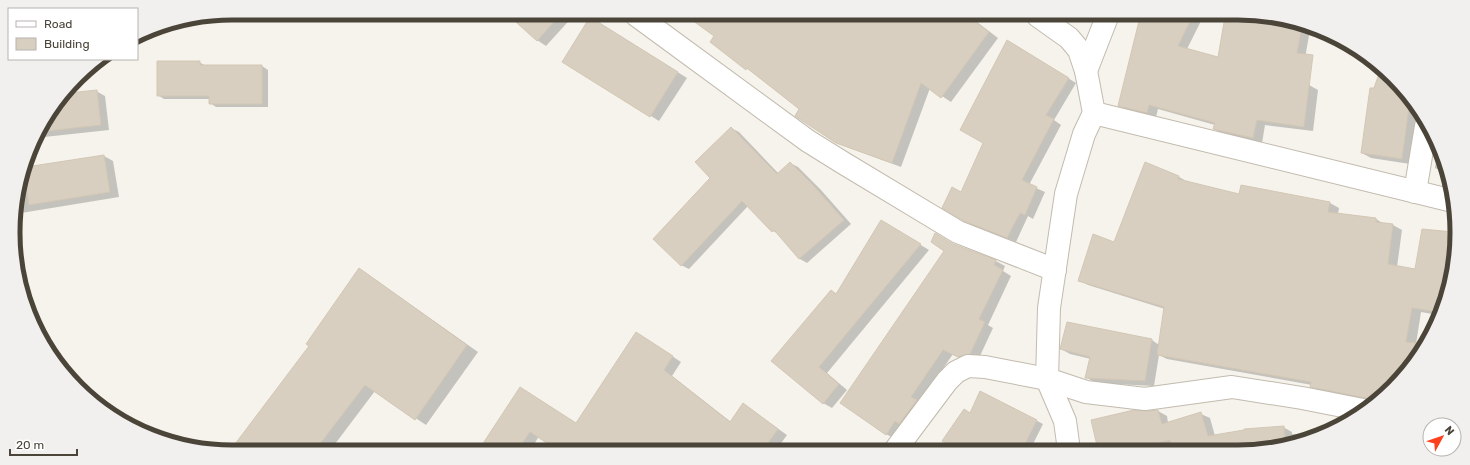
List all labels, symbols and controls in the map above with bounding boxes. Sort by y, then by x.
legend [8,8,138,60]
text: Road [44,17,72,31]
text: Building [44,37,90,51]
north arrow [1422,417,1462,457]
text: N [1442,424,1457,438]
scale bar [10,431,77,457]
text: 20 m [16,438,44,452]

